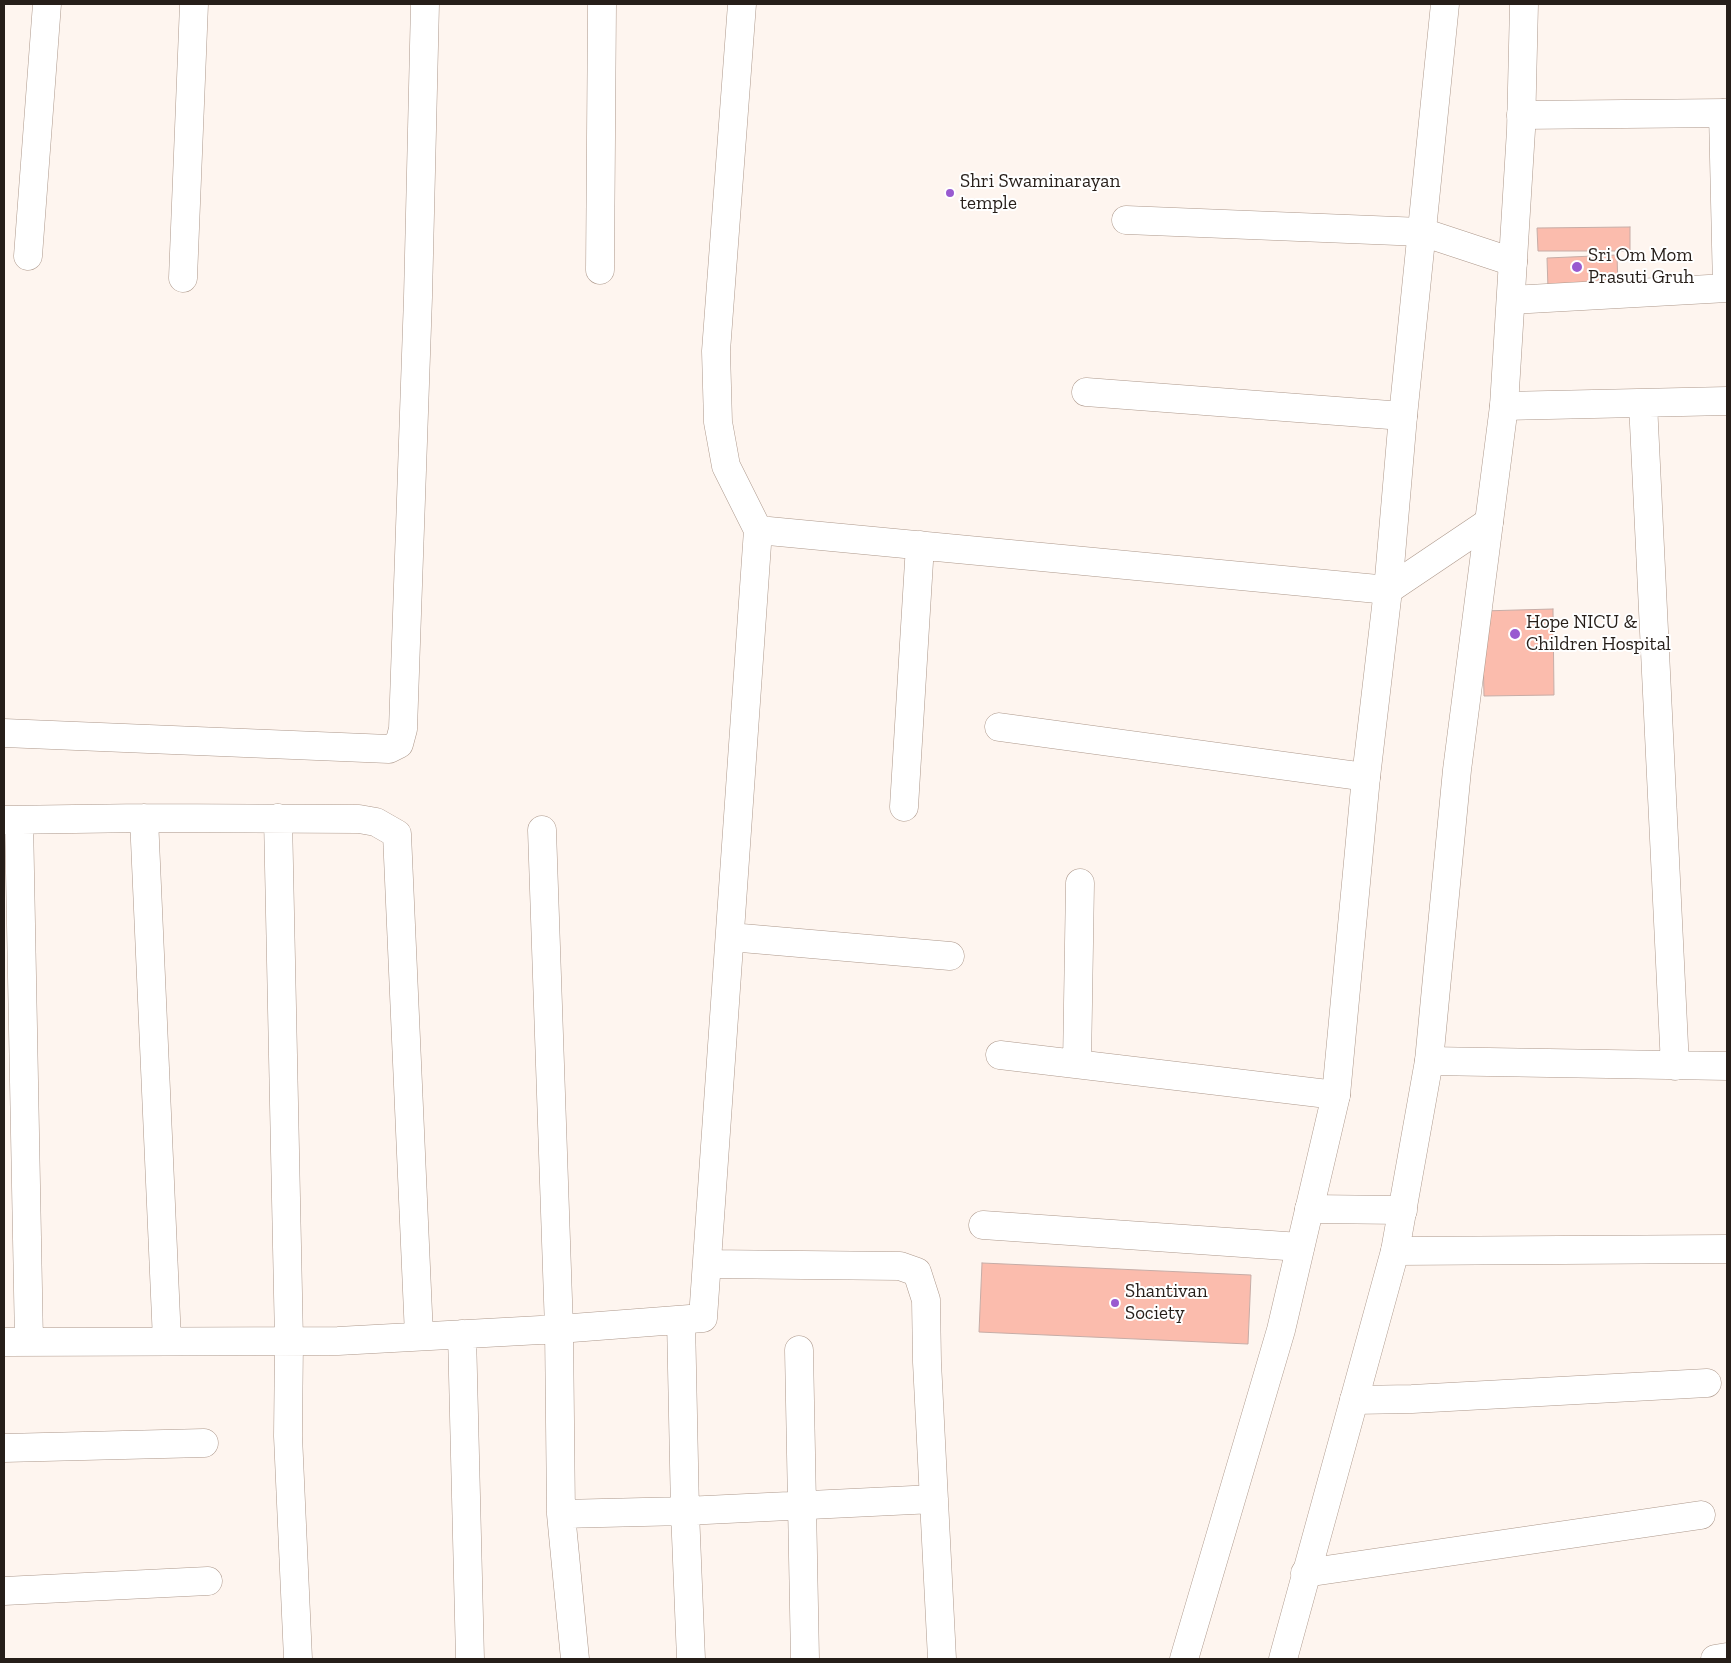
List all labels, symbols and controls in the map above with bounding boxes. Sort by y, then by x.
place label: Shri Swaminarayan temple [960,171,1120,215]
marker: Shri Swaminarayan temple [944,187,956,199]
place label: Sri Om Mom Prasuti Gruh [1588,245,1694,289]
marker: Sri Om Mom Prasuti Gruh [1570,260,1584,274]
place label: Hope NICU & Children Hospital [1526,612,1671,656]
marker: Hope NICU & Children Hospital [1508,627,1522,641]
place label: Shantivan Society [1125,1281,1208,1325]
marker: Shantivan Society [1109,1297,1121,1309]

